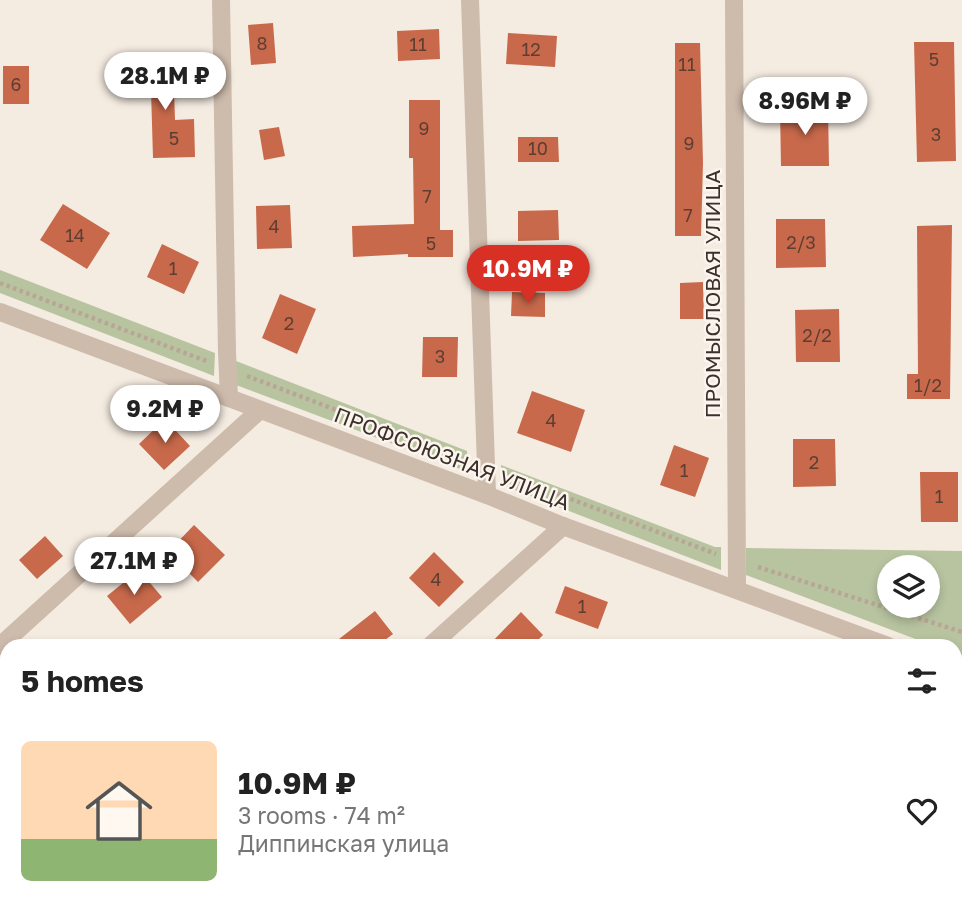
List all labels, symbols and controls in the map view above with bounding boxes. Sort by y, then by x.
house number: 8 [257,32,267,54]
house number: 11 [409,33,427,55]
house number: 12 [521,38,541,60]
house number: 5 [929,48,939,70]
pin: 28.1M ₽ [100,52,230,112]
house number: 11 [678,53,696,75]
text: 28.1M ₽ [120,61,210,89]
house number: 6 [11,73,21,95]
pin: 8.96M ₽ [740,78,870,137]
text: 8.96M ₽ [758,86,852,114]
house number: 9 [419,117,429,139]
house number: 3 [931,123,941,145]
house number: 5 [169,127,179,149]
house number: 9 [684,132,694,154]
house number: 10 [528,137,548,159]
street label: ПРОМЫСЛОВАЯ УЛИЦА [699,170,725,418]
house number: 7 [422,185,432,207]
house number: 7 [683,204,693,226]
house number: 4 [269,215,280,237]
house number: 14 [65,224,85,246]
house number: 2/3 [786,231,816,253]
house number: 5 [426,232,436,254]
pin: 10.9M ₽ [463,246,593,305]
text: 10.9M ₽ [483,254,573,282]
house number: 1 [169,257,178,279]
house number: 2 [284,312,294,334]
house number: 2/2 [802,324,832,346]
house number: 3 [435,345,445,367]
house number: 1/2 [914,374,942,396]
pin: 9.2M ₽ [108,386,222,445]
text: 9.2M ₽ [126,394,204,422]
street label: ПРОФСОЮЗНАЯ УЛИЦА [331,401,574,515]
house number: 4 [546,409,557,431]
house number: 2 [809,451,819,473]
house number: 1 [680,459,689,481]
house number: 1 [935,485,944,507]
pin: 27.1M ₽ [69,538,199,597]
text: 27.1M ₽ [90,546,178,574]
map controls [877,555,940,618]
button: layers [877,555,940,618]
house number: 4 [431,568,442,590]
house number: 1 [578,595,587,617]
icon: filters [903,662,941,700]
text: 5 homes [21,663,144,699]
text: 10.9M ₽ [238,765,356,801]
icon: home [77,769,161,853]
icon: heart [903,792,941,830]
text: 3 rooms · 74 m² [238,801,405,829]
text: Диппинская улица [238,829,449,857]

